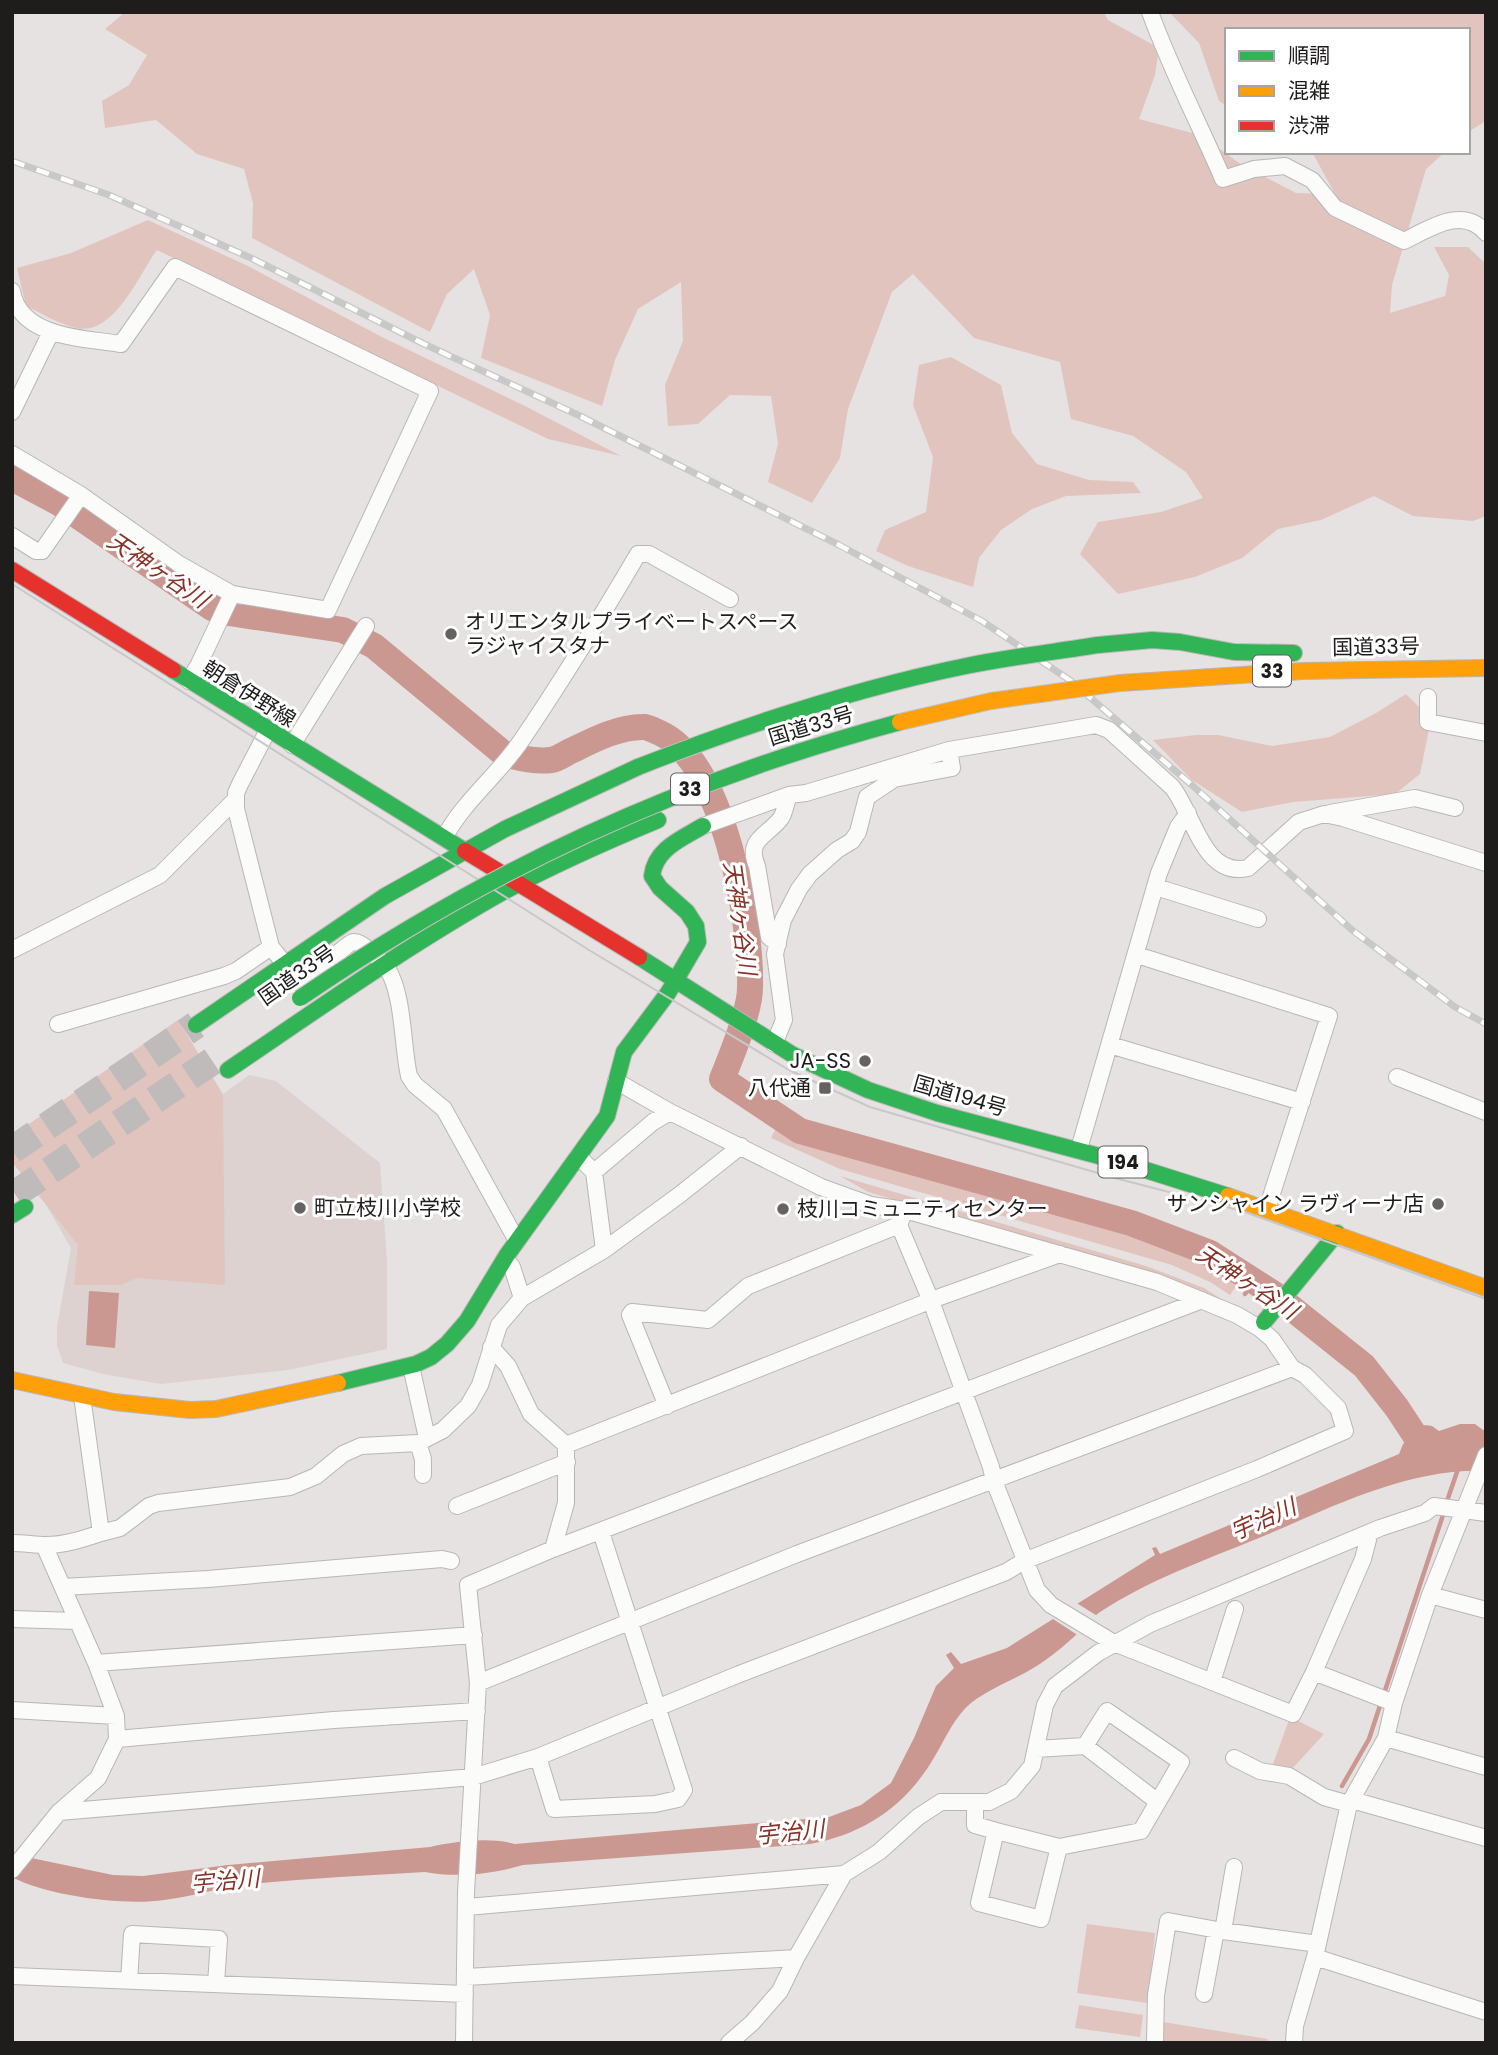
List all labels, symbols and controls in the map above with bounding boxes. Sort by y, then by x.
legend [1225,28,1470,154]
text: 順調 [1288,41,1330,70]
text: 混雑 [1288,76,1330,105]
text: 渋滞 [1288,111,1330,140]
water label: 天神ヶ谷川 [101,525,217,617]
place label: オリエンタルプライベートスペース ラジャイスタナ [465,607,798,660]
marker: オリエンタルプライベートスペース ラジャイスタナ [443,626,459,642]
street label: 国道33号 [1332,631,1420,662]
street label: 朝倉伊野線 [197,653,301,734]
road number: 33 [1253,656,1291,686]
street label: 国道33号 [765,699,857,752]
road number: 33 [671,774,709,804]
water label: 天神ヶ谷川 [716,859,764,980]
street label: 国道33号 [252,938,341,1012]
place label: JA-SS [789,1046,851,1075]
marker: JA-SS [857,1053,873,1069]
street label: 国道194号 [910,1068,1010,1123]
place label: 八代通 [748,1073,811,1102]
marker: 八代通 [817,1080,833,1096]
road number: 194 [1098,1146,1148,1178]
place label: サンシャイン ラヴィーナ店 [1166,1189,1424,1218]
place label: 町立枝川小学校 [314,1193,461,1222]
place label: 枝川コミュニティセンター [797,1194,1048,1223]
marker: サンシャイン ラヴィーナ店 [1430,1196,1446,1212]
marker: 町立枝川小学校 [292,1200,308,1216]
marker: 枝川コミュニティセンター [775,1201,791,1217]
water label: 天神ヶ谷川 [1190,1237,1306,1328]
water label: 宇治川 [1225,1489,1304,1548]
water label: 宇治川 [754,1812,829,1852]
water label: 宇治川 [189,1862,264,1900]

